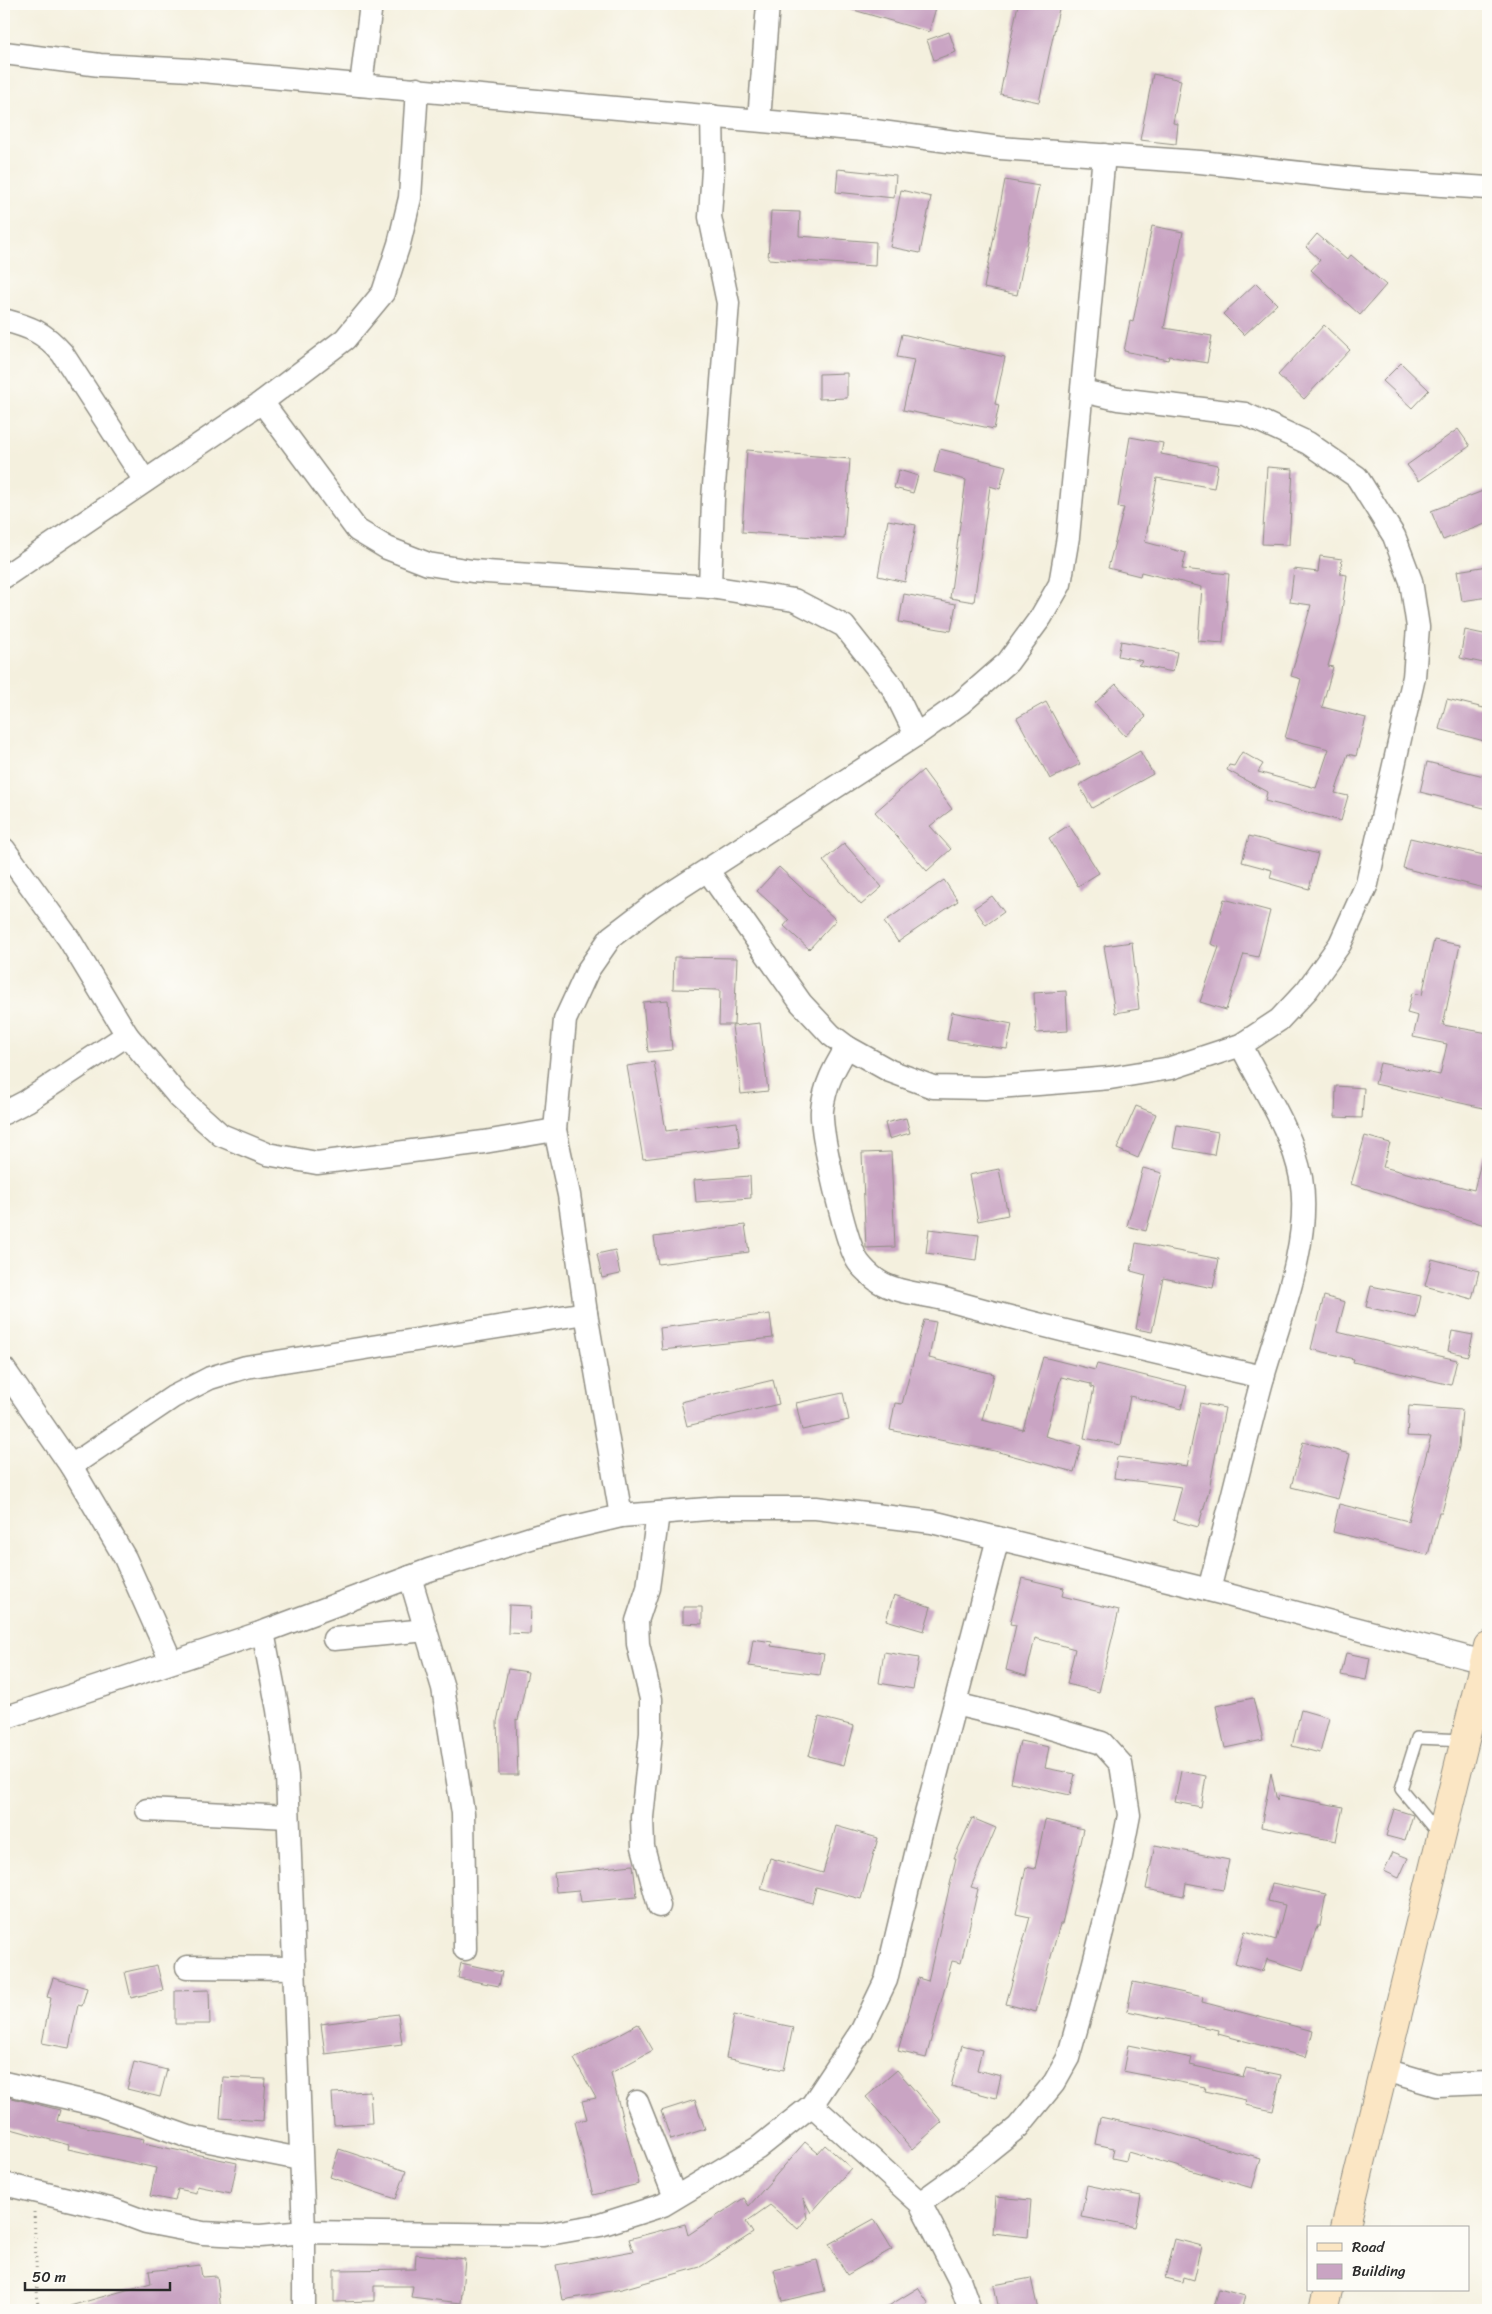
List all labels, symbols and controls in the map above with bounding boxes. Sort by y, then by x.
legend [1307,2226,1470,2292]
text: Road [1352,2234,1385,2260]
text: Building [1352,2258,1406,2284]
scale bar [25,2259,170,2291]
text: 50 m [32,2264,67,2290]

